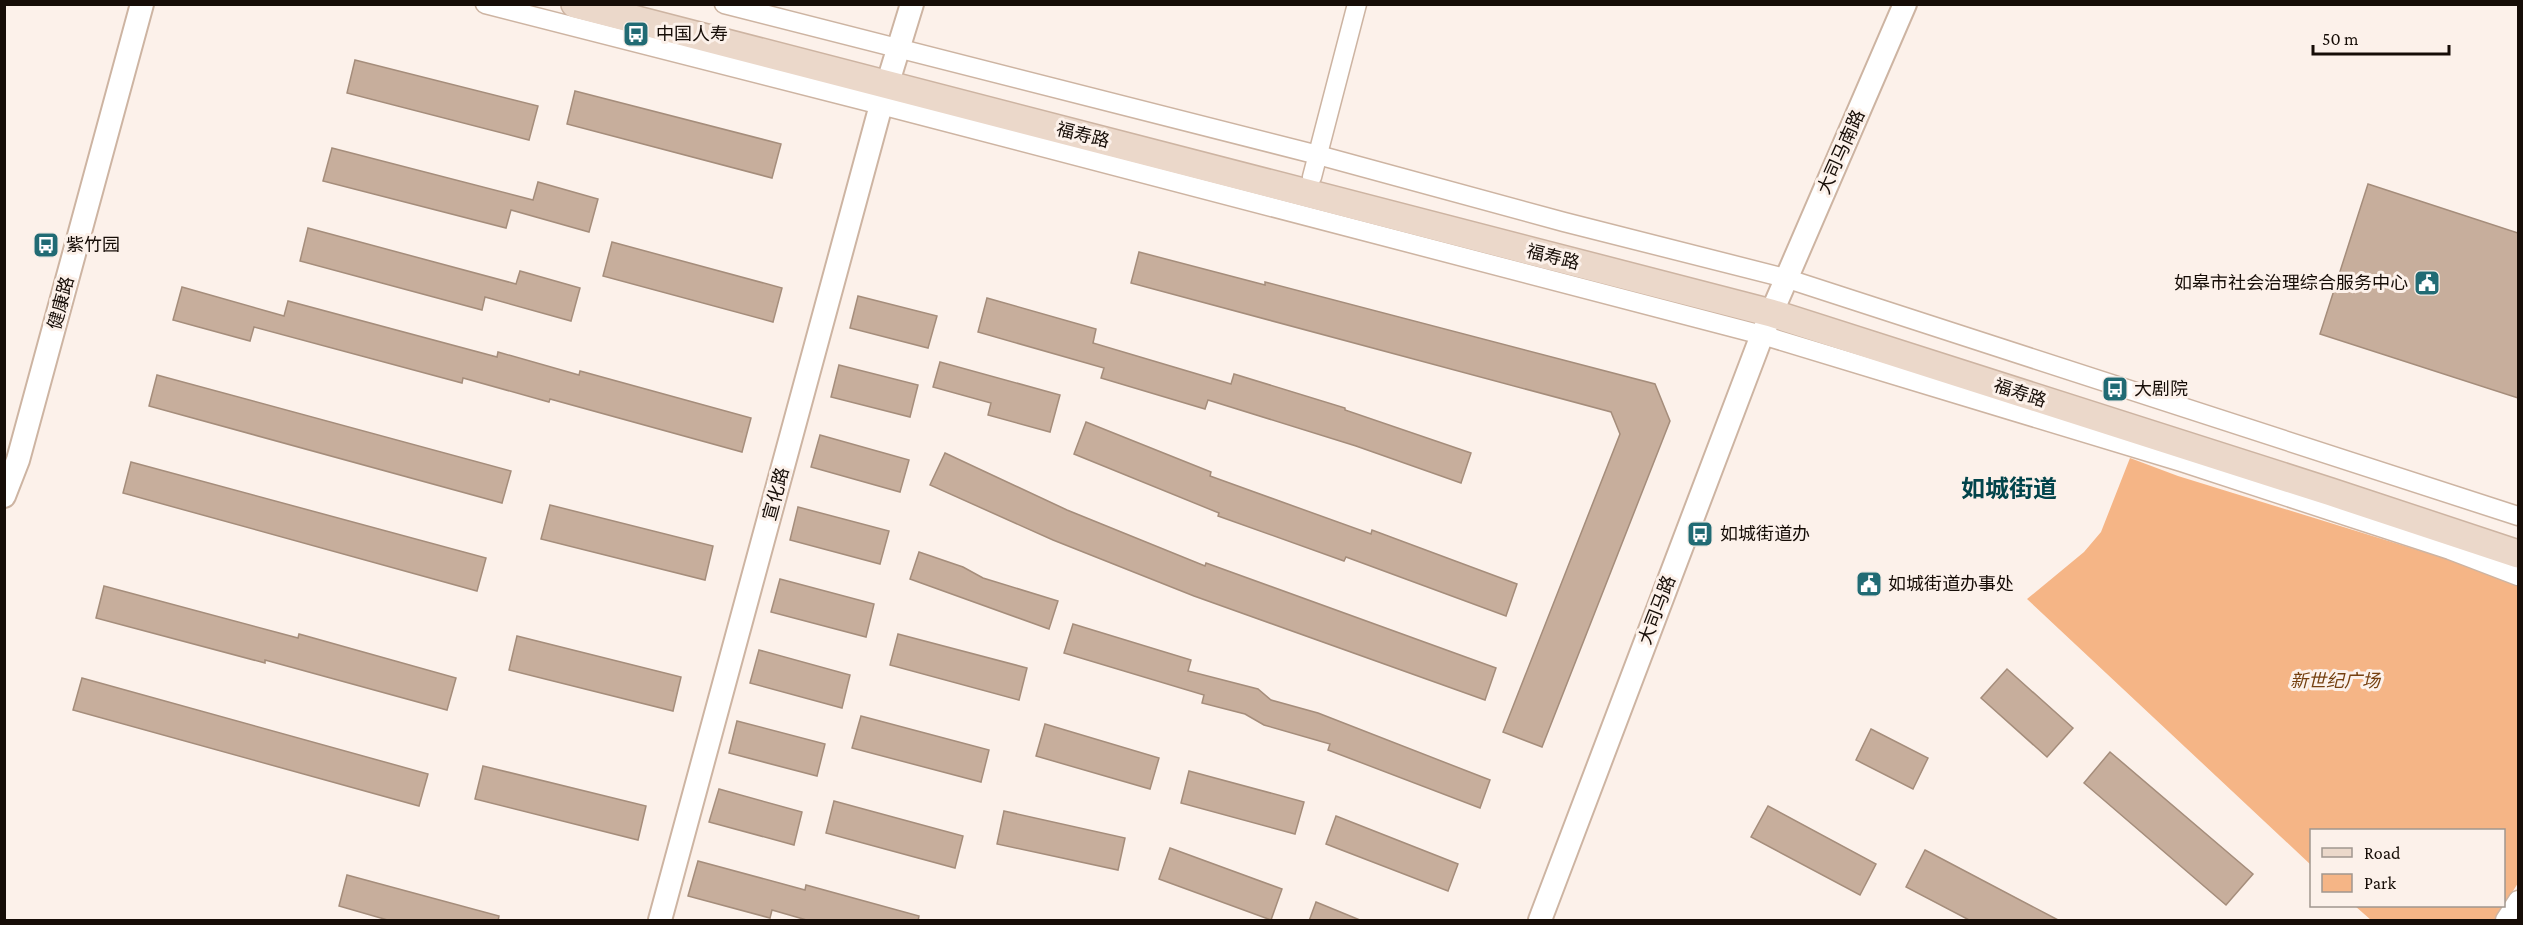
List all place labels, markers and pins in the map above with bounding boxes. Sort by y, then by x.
bus stop icon: 中国人寿 [621,19,651,49]
place label: 中国人寿 [656,24,728,44]
bus stop icon: 紫竹园 [31,230,61,260]
place label: 紫竹园 [66,235,120,255]
public building icon: 如皋市社会治理综合服务中心 [2412,268,2442,298]
place label: 如皋市社会治理综合服务中心 [2174,273,2408,293]
bus stop icon: 大剧院 [2100,374,2130,404]
place label: 大剧院 [2134,379,2188,399]
bus stop icon: 如城街道办 [1685,519,1715,549]
place label: 如城街道办 [1720,524,1810,544]
public building icon: 如城街道办事处 [1854,569,1884,599]
place label: 如城街道办事处 [1888,574,2014,594]

